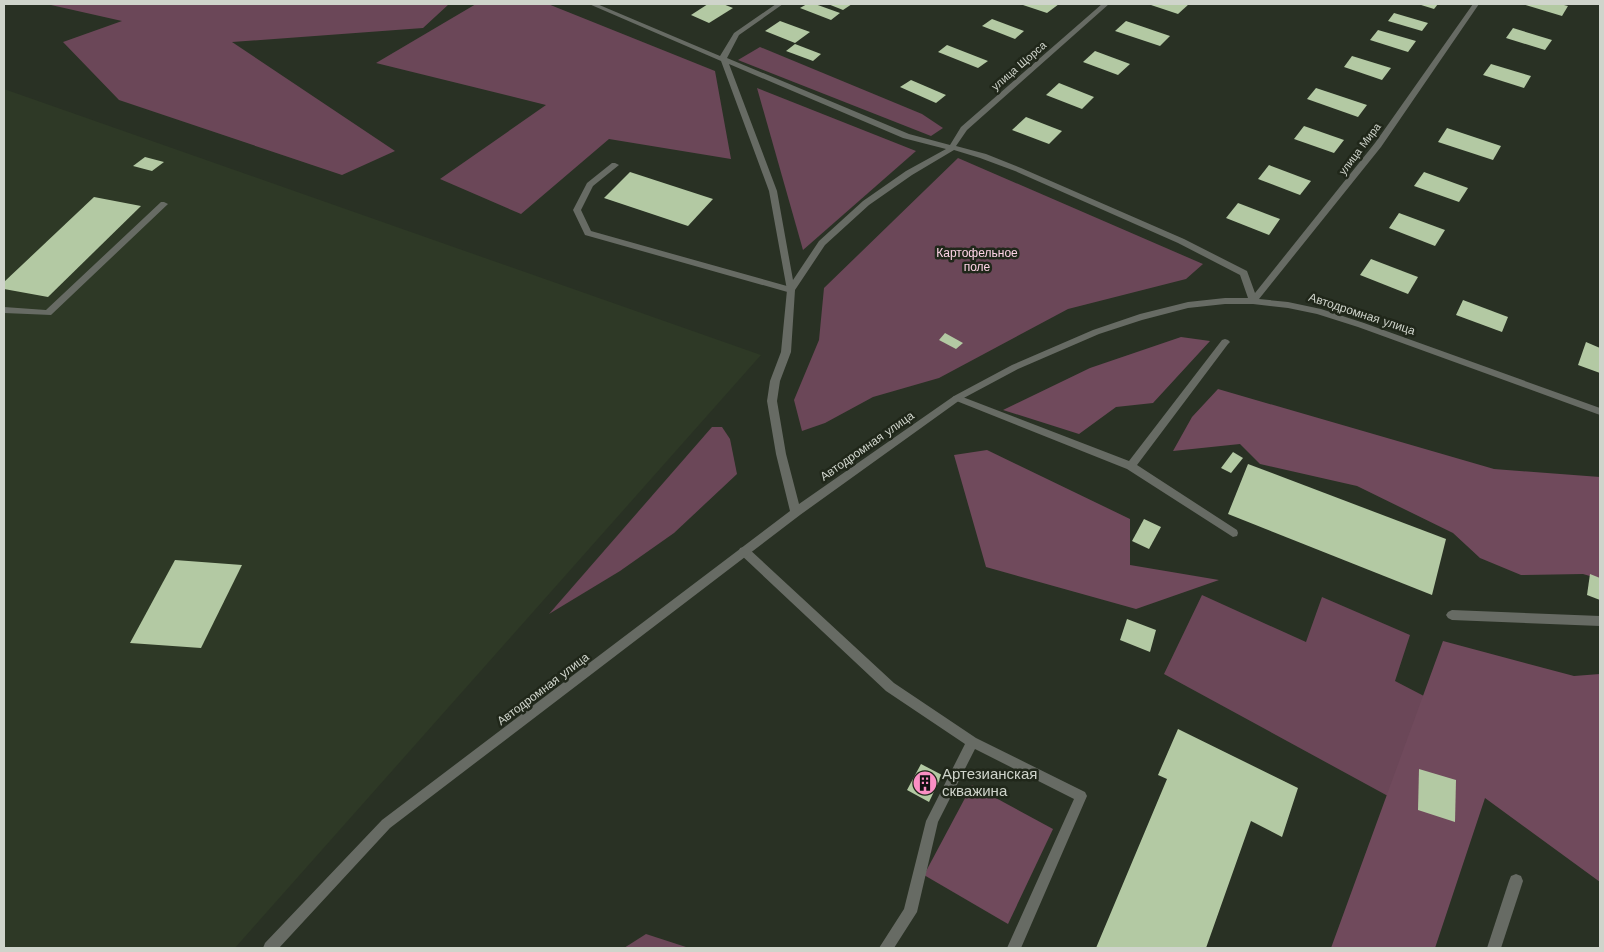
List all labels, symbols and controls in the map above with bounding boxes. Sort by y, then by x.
street label: улица Щорса [989,38,1050,93]
street label: улица Мира [1336,120,1384,177]
park label: Картофельное поле [936,246,1018,274]
street label: Автодромная улица [1307,290,1417,338]
street label: Автодромная улица [817,408,917,484]
street label: Автодромная улица [494,650,592,728]
place label: Артезианская скважина [942,765,1037,800]
building icon: Артезианская скважина [912,770,938,796]

